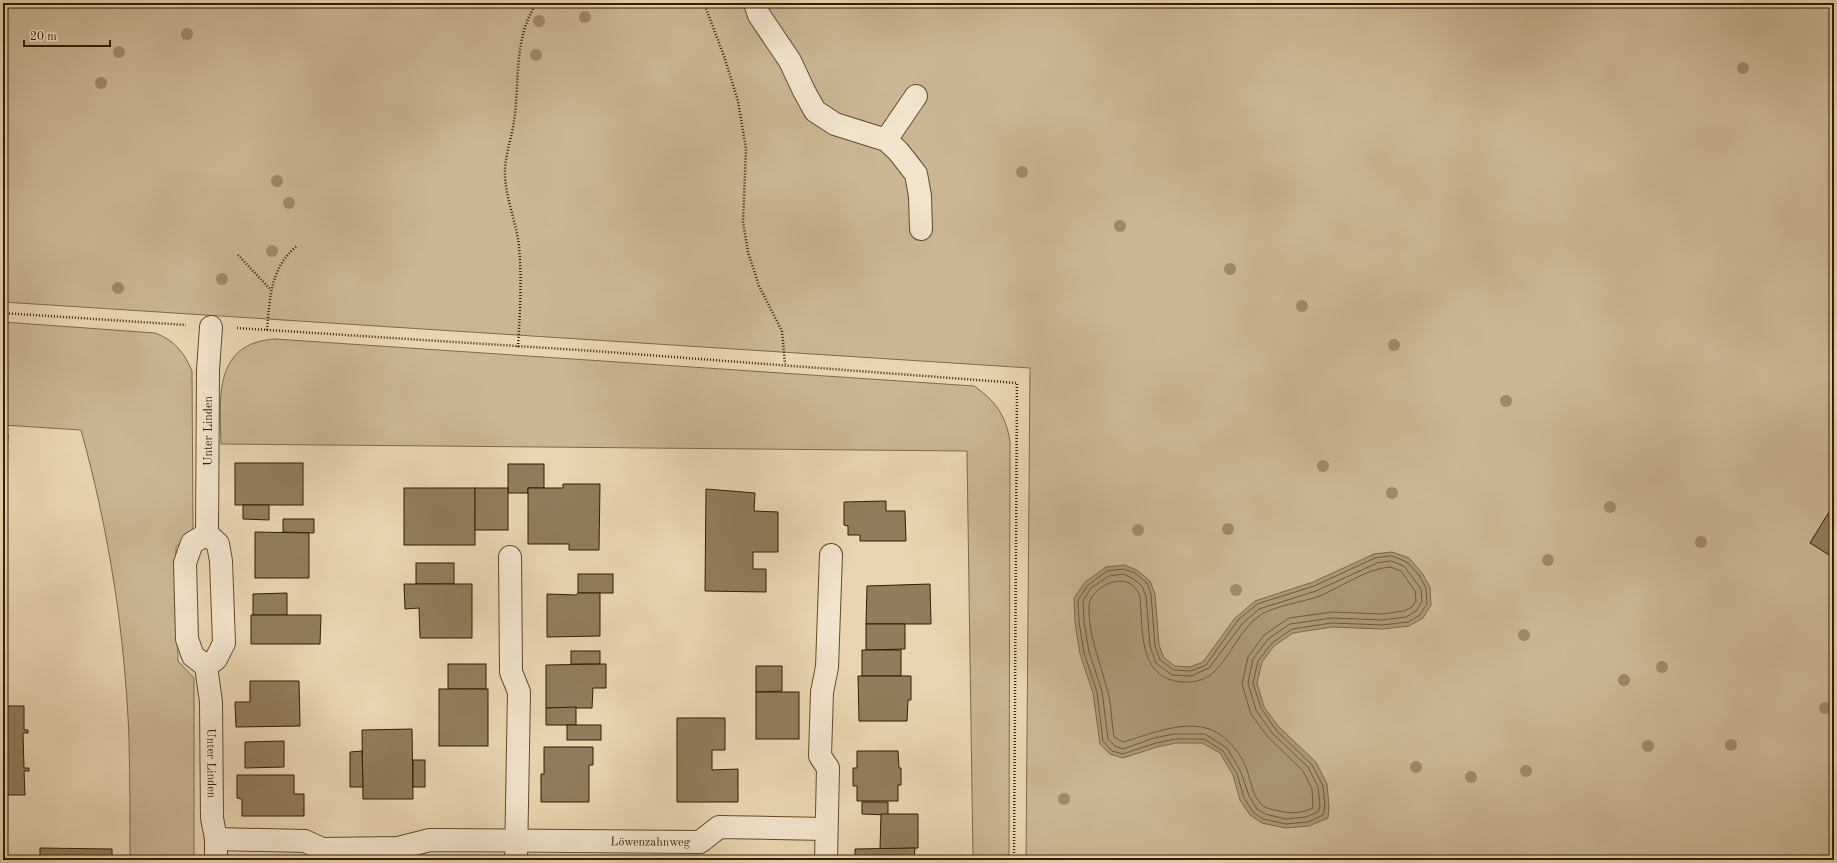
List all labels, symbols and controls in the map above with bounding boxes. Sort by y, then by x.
scale bar [24,22,110,48]
text: 20 m [30,31,57,43]
street label: Unter Linden [203,396,215,466]
street label: Unter Linden [204,728,217,799]
street label: Löwenzahnweg [610,836,691,849]

